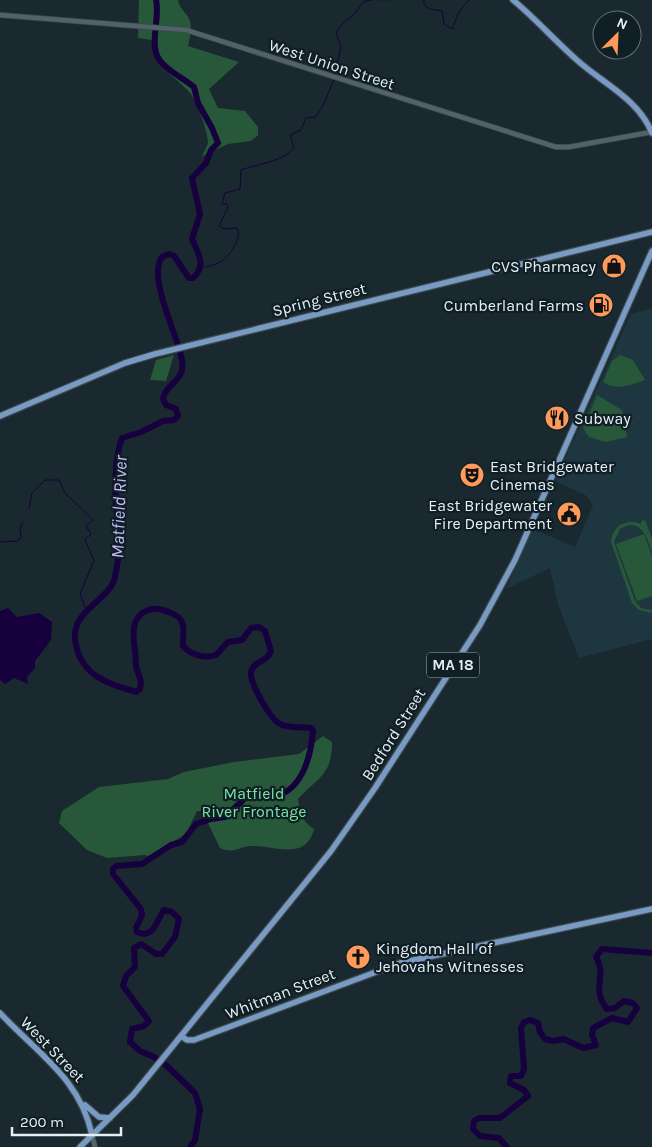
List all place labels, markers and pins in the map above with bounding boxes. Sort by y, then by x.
shop icon: CVS Pharmacy [601,253,627,279]
place label: CVS Pharmacy [491,257,597,276]
fuel station icon: Cumberland Farms [588,292,614,318]
place label: Cumberland Farms [444,296,584,315]
restaurant icon: Subway [544,405,570,431]
place label: Subway [574,409,631,428]
place label: East Bridgewater Cinemas [490,457,614,494]
theatre icon: East Bridgewater Cinemas [459,462,485,488]
place label: East Bridgewater Fire Department [428,496,552,533]
public building icon: East Bridgewater Fire Department [556,501,582,527]
place label: Kingdom Hall of Jehovahs Witnesses [376,939,524,976]
church icon: Kingdom Hall of Jehovahs Witnesses [345,944,371,970]

